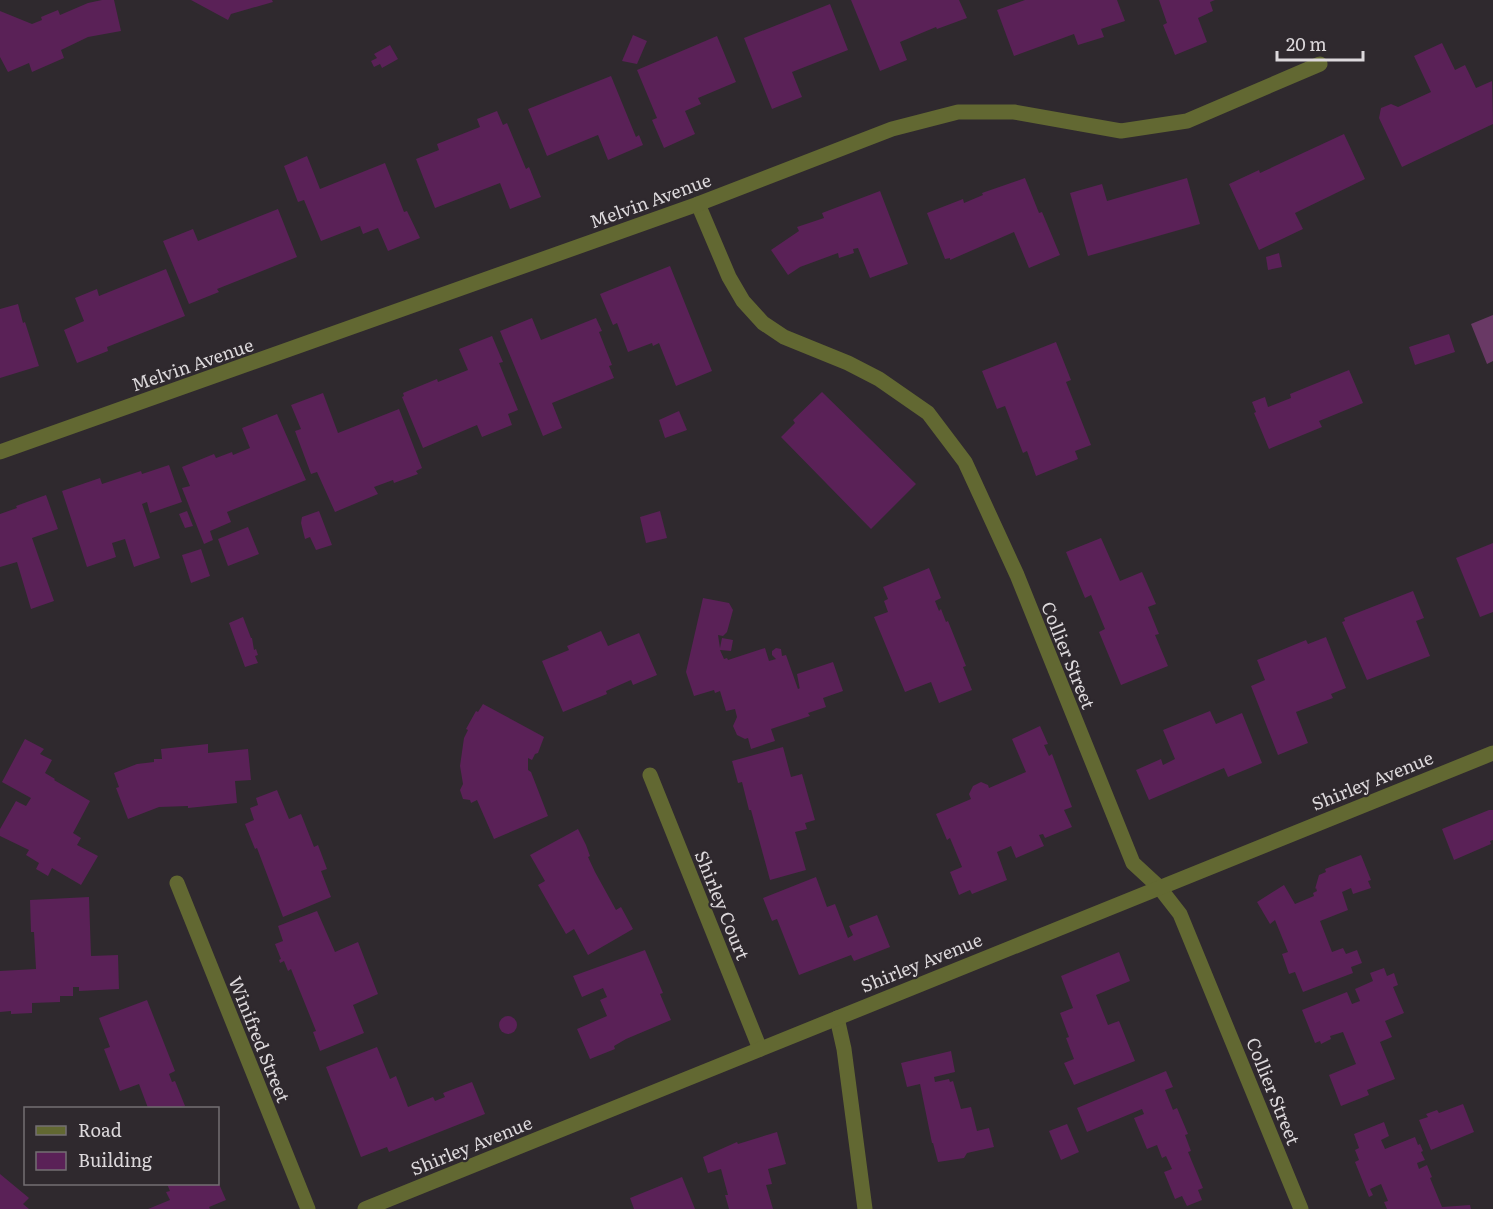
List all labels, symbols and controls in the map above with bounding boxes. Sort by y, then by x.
scale bar [1277,24,1362,62]
text: 20 m [1286,30,1327,57]
street label: Melvin Avenue [585,165,715,235]
street label: Melvin Avenue [127,330,257,398]
street label: Collier Street [1035,597,1103,713]
street label: Shirley Avenue [1307,743,1437,817]
street label: Shirley Court [689,846,758,964]
street label: Shirley Avenue [856,925,986,999]
street label: Winifred Street [222,972,298,1107]
street label: Collier Street [1240,1033,1308,1149]
legend [24,1107,219,1185]
street label: Shirley Avenue [406,1108,536,1182]
text: Road [78,1116,122,1143]
text: Building [78,1146,153,1173]

